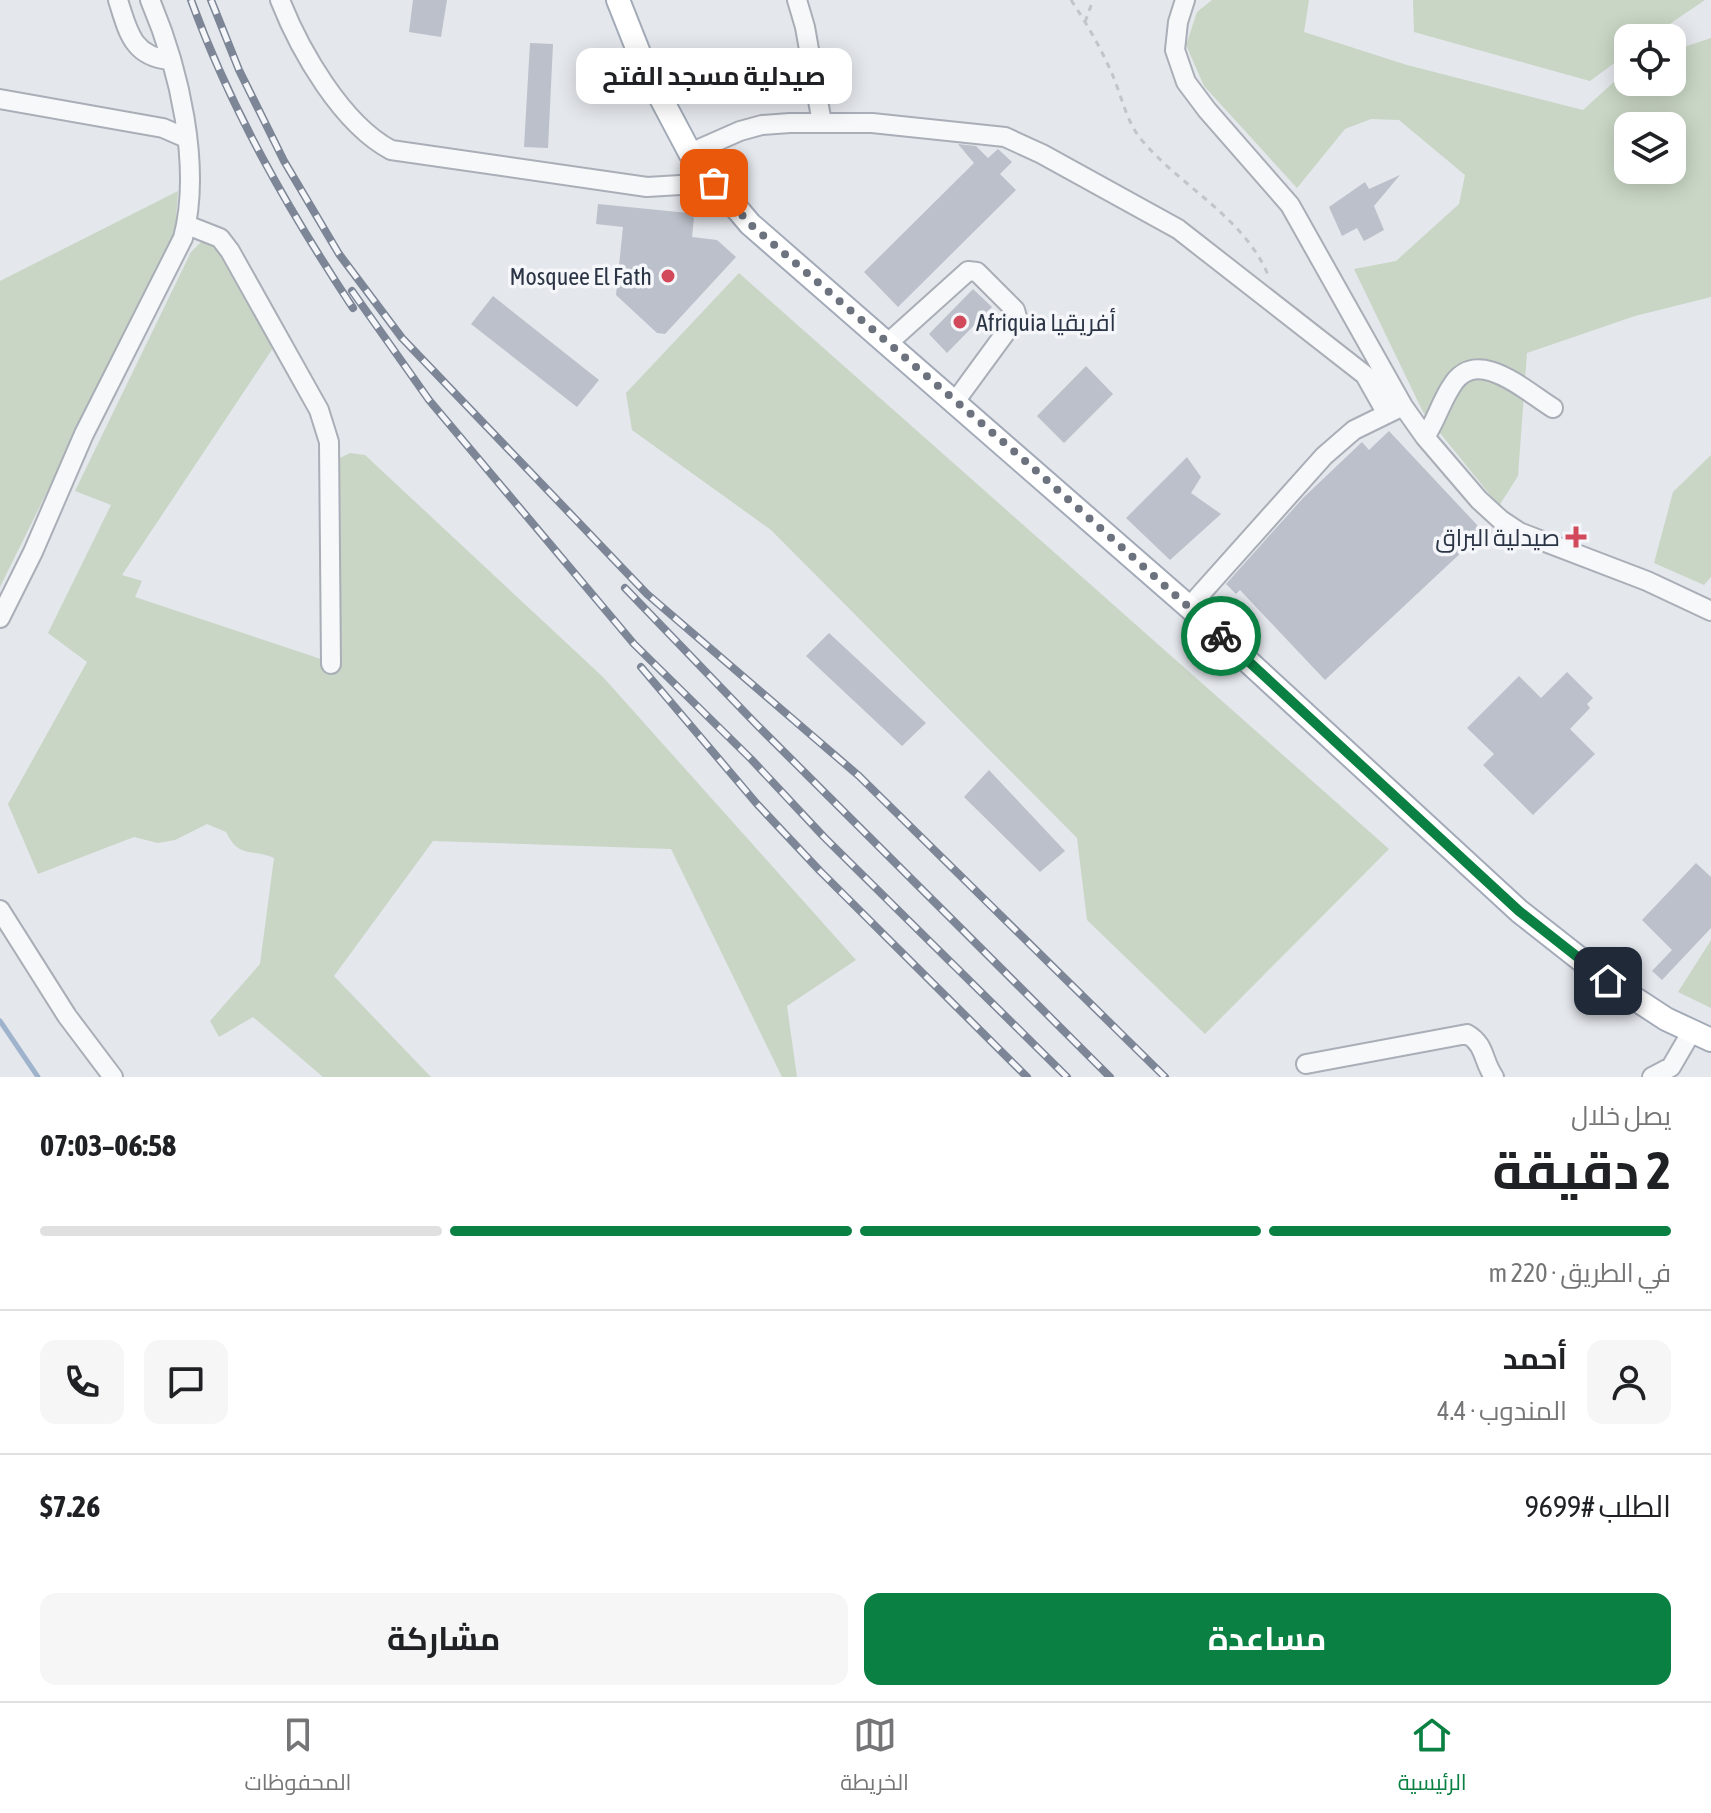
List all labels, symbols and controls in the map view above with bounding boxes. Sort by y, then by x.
map controls [1614,24,1686,184]
button: locate [1614,24,1686,96]
callout: صيدلية مسجد الفتح [576,47,852,103]
text: صيدلية مسجد الفتح [602,61,826,91]
button: layers [1614,112,1686,184]
pin [680,149,748,217]
icon: bag [692,161,736,205]
place label: Mosquee El Fath [509,263,652,290]
marker: Mosquee El Fath [659,267,677,285]
place label: Afriquia أفريقيا [976,307,1116,336]
marker: Afriquia أفريقيا [951,313,969,331]
place label: صيدلية البراق [1435,524,1560,553]
marker: صيدلية البراق [1567,528,1585,546]
courier [1181,596,1261,676]
icon: bike [1199,614,1243,658]
pin [1574,947,1642,1015]
icon: home [1586,959,1630,1003]
text: يصل خلال [1571,1101,1671,1131]
text: 06:58–07:03 [40,1128,176,1162]
text: 2 دقيقة [1492,1140,1671,1200]
text: في الطريق · 220 m [1488,1258,1671,1288]
button: phone [40,1340,124,1424]
button: chat [144,1340,228,1424]
button: person [1587,1340,1671,1424]
text: أحمد [1503,1341,1567,1375]
text: المندوب · 4.4 [1437,1396,1567,1426]
text: $7.26 [40,1489,100,1523]
text: الطلب #9699 [1525,1489,1671,1523]
button: مشاركة [40,1593,848,1685]
button: مساعدة [864,1593,1671,1685]
tab: المحفوظات [244,1713,351,1803]
tab: الخريطة [840,1713,909,1803]
tab: الرئيسية [1398,1713,1467,1803]

